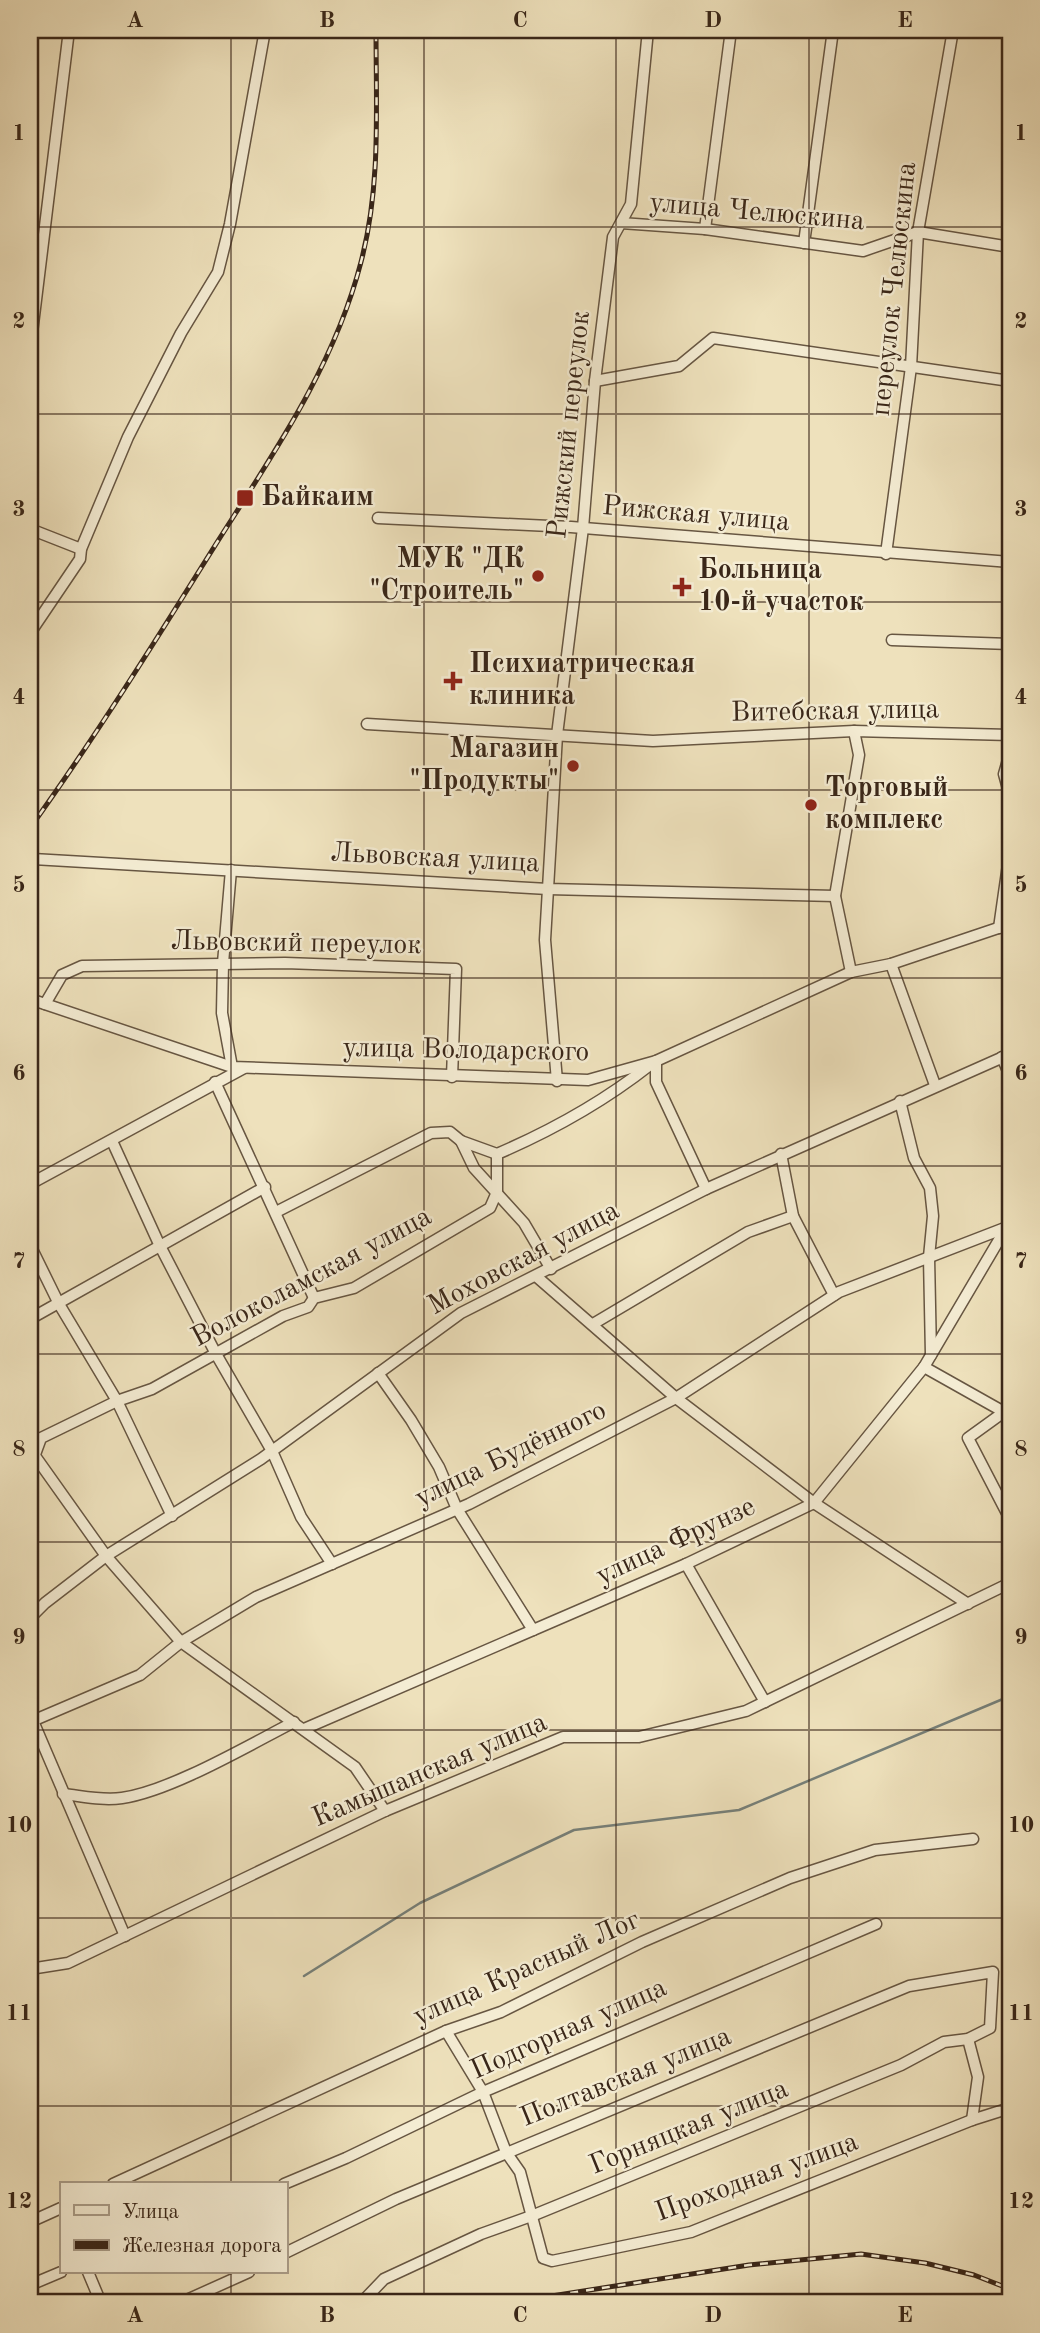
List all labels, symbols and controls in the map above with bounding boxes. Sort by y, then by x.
text: A [126,9,144,32]
text: B [319,9,335,32]
text: C [512,9,528,32]
text: D [704,9,722,32]
text: E [897,9,913,32]
text: 1 [12,122,26,145]
text: 1 [1014,122,1028,145]
street label: переулок Челюскина [868,160,922,417]
street label: улица Челюскина [648,190,866,236]
street label: Рижский переулок [544,309,596,541]
text: 2 [12,310,26,333]
text: 2 [1014,310,1028,333]
place label: Байкаим [261,484,374,512]
marker: Байкаим [235,488,255,508]
street label: Рижская улица [601,493,791,537]
text: 3 [12,498,26,521]
text: 3 [1014,498,1028,521]
place label: МУК "ДК "Строитель" [370,545,524,606]
place label: Больница 10-й участок [698,557,864,617]
marker: МУК "ДК "Строитель" [530,568,546,584]
marker: Больница 10-й участок [672,577,692,597]
place label: Психиатрическая клиника [469,651,695,711]
marker: Психиатрическая клиника [443,671,463,691]
text: 4 [12,686,26,709]
text: 4 [1014,686,1028,709]
street label: Витебская улица [731,696,940,728]
place label: Магазин "Продукты" [409,736,559,796]
marker: Магазин "Продукты" [565,758,581,774]
place label: Торговый комплекс [825,775,948,835]
marker: Торговый комплекс [803,797,819,813]
street label: Львовская улица [330,840,541,878]
text: 5 [12,874,26,897]
text: 5 [1014,874,1028,897]
street label: Львовский переулок [170,928,422,960]
street label: улица Володарского [342,1035,590,1067]
text: 6 [12,1062,26,1085]
text: 6 [1014,1062,1028,1085]
street label: Моховская улица [424,1197,624,1321]
street label: Волоколамская улица [187,1203,437,1353]
text: 7 [12,1250,26,1273]
text: 7 [1014,1250,1028,1273]
street label: улица Будённого [411,1397,611,1513]
text: 8 [12,1438,26,1461]
text: 8 [1014,1438,1028,1461]
street label: улица Фрунзе [592,1493,760,1591]
text: 9 [12,1626,26,1649]
text: 9 [1014,1626,1028,1649]
street label: Камышанская улица [309,1709,552,1833]
text: 10 [6,1814,32,1837]
text: 10 [1008,1814,1034,1837]
street label: улица Красный Лог [409,1906,645,2032]
street label: Подгорная улица [467,1974,671,2086]
text: 11 [6,2002,32,2025]
text: 11 [1008,2002,1034,2025]
street label: Полтавская улица [517,2023,736,2133]
street label: Горняцкая улица [586,2075,793,2181]
street label: Проходная улица [652,2128,862,2228]
legend [60,2182,287,2274]
text: 12 [6,2190,32,2213]
text: 12 [1008,2190,1034,2213]
text: Улица [122,2202,179,2223]
text: Железная дорога [122,2236,282,2257]
text: A [126,2304,144,2327]
text: B [319,2304,335,2327]
text: C [512,2304,528,2327]
text: D [704,2304,722,2327]
text: E [897,2304,913,2327]

